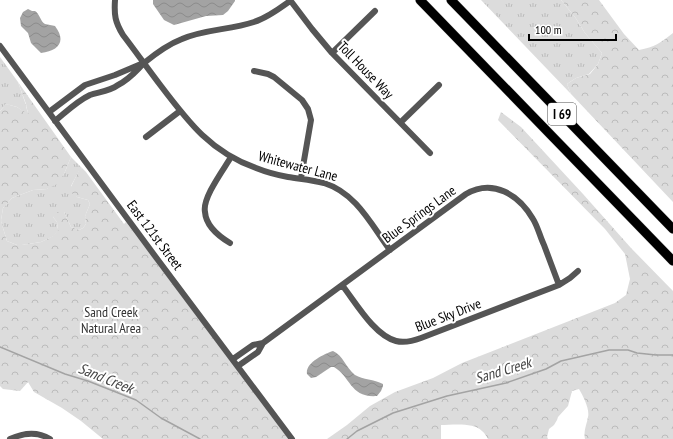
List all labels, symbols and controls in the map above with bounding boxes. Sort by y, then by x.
scale bar [529,16,616,42]
text: 100 m [535,22,562,37]
street label: Toll House Way [334,37,398,103]
road number: I 69 [548,103,576,125]
street label: Whitewater Lane [256,147,340,185]
street label: Blue Springs Lane [379,181,460,247]
street label: East 121st Street [123,197,187,274]
street label: Blue Sky Drive [412,294,484,336]
park label: Sand Creek Natural Area [81,303,141,337]
water label: Sand Creek [473,352,535,387]
water label: Sand Creek [76,358,138,398]

